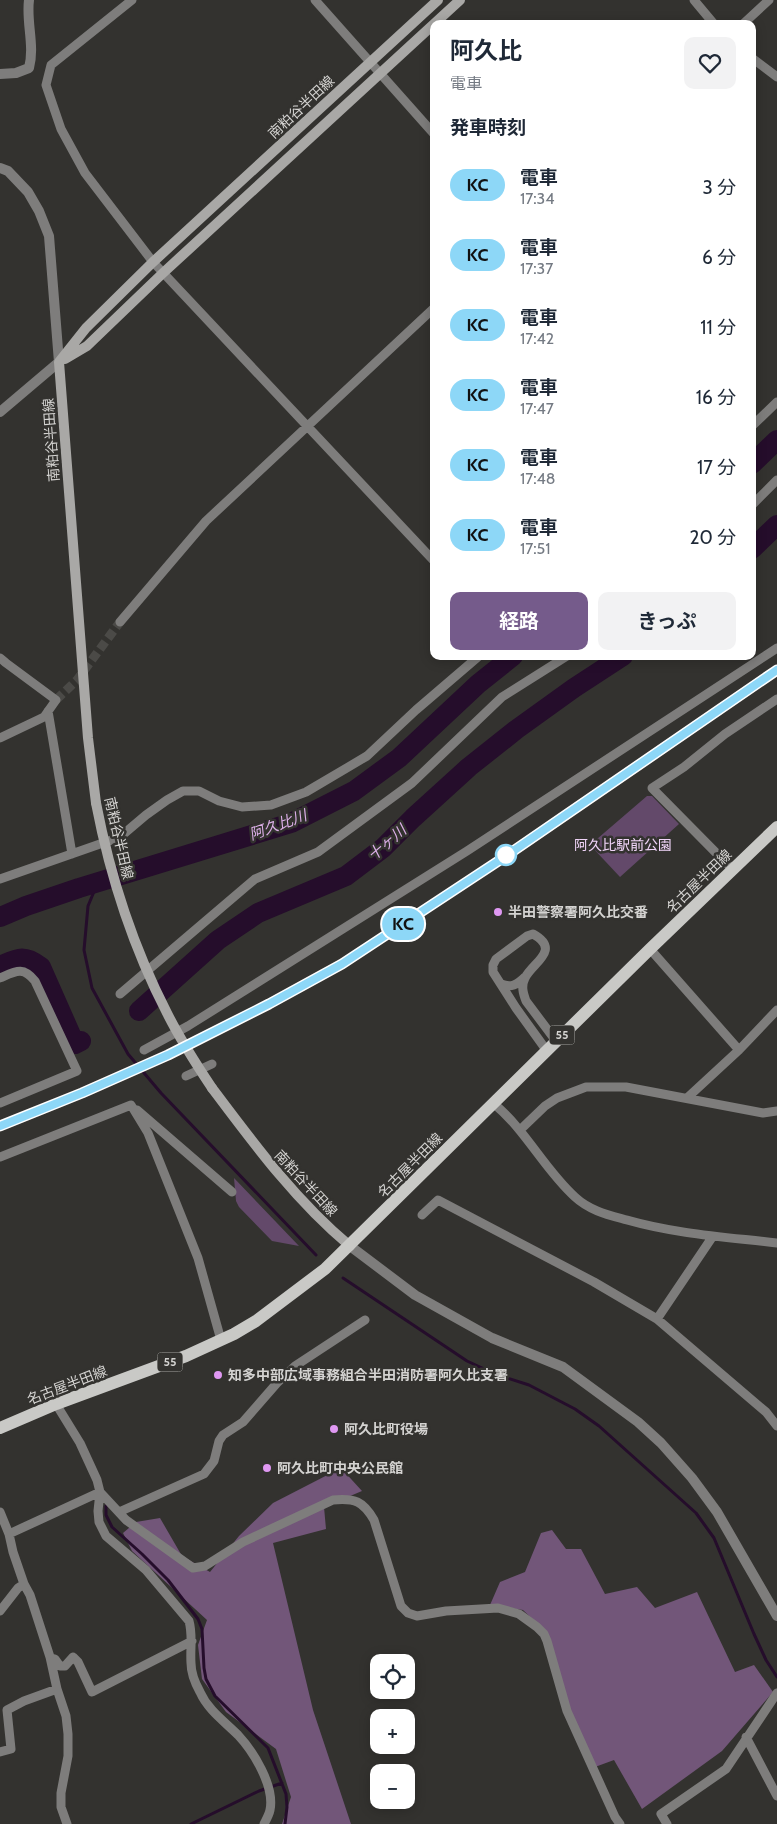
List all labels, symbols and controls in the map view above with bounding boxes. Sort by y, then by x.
text: 阿久比 [450,36,522,65]
button: heart [684,37,736,89]
street label: 南粕谷半田線 [264,72,338,142]
text: 電車 [450,74,482,93]
text: 発車時刻 [450,116,526,139]
text: 電車 [520,166,558,189]
text: KC [467,174,488,196]
text: 3 分 [702,176,736,199]
text: 17:34 [520,189,555,208]
text: 電車 [520,236,558,259]
text: KC [467,244,488,266]
text: 6 分 [702,246,736,269]
text: 17:37 [520,259,553,278]
text: 電車 [520,306,558,329]
text: KC [467,314,488,336]
text: 11 分 [700,316,736,339]
text: 17:42 [520,329,554,348]
text: 電車 [520,376,558,399]
text: KC [467,384,488,406]
text: 16 分 [696,386,736,409]
street label: 南粕谷半田線 [39,397,63,483]
text: 17:47 [520,399,554,418]
text: 電車 [520,446,558,469]
text: KC [467,454,488,476]
text: 17 分 [697,456,736,479]
text: 17:48 [520,469,556,488]
text: 電車 [520,516,558,539]
text: KC [467,524,488,546]
text: 20 分 [690,526,736,549]
text: 17:51 [520,539,550,558]
button: 経路 [450,592,588,650]
button: きっぷ [598,592,736,650]
street label: 南粕谷半田線 [101,795,137,881]
water label: 阿久比川 [247,806,311,844]
water label: 十ヶ川 [364,820,411,865]
park label: 阿久比駅前公園 [574,836,672,854]
unlabelled marker [495,844,517,866]
street label: 名古屋半田線 [663,845,735,917]
place label: 半田警察署阿久比交番 [508,903,648,921]
marker: 半田警察署阿久比交番 [492,906,504,918]
line badge: KC [380,908,426,940]
text: KC [392,913,414,935]
road number: 55 [550,1026,574,1044]
street label: 名古屋半田線 [374,1129,446,1201]
street label: 南粕谷半田線 [271,1146,341,1220]
road number: 55 [158,1352,182,1371]
street label: 名古屋半田線 [25,1362,109,1408]
place label: 知多中部広域事務組合半田消防署阿久比支署 [228,1366,508,1384]
marker: 知多中部広域事務組合半田消防署阿久比支署 [212,1369,224,1381]
place label: 阿久比町役場 [344,1420,428,1438]
marker: 阿久比町役場 [328,1423,340,1435]
place label: 阿久比町中央公民館 [277,1459,403,1477]
marker: 阿久比町中央公民館 [261,1462,273,1474]
map controls [370,1654,415,1809]
button: locate [370,1654,415,1699]
button: + [370,1709,415,1754]
button: − [370,1764,415,1809]

